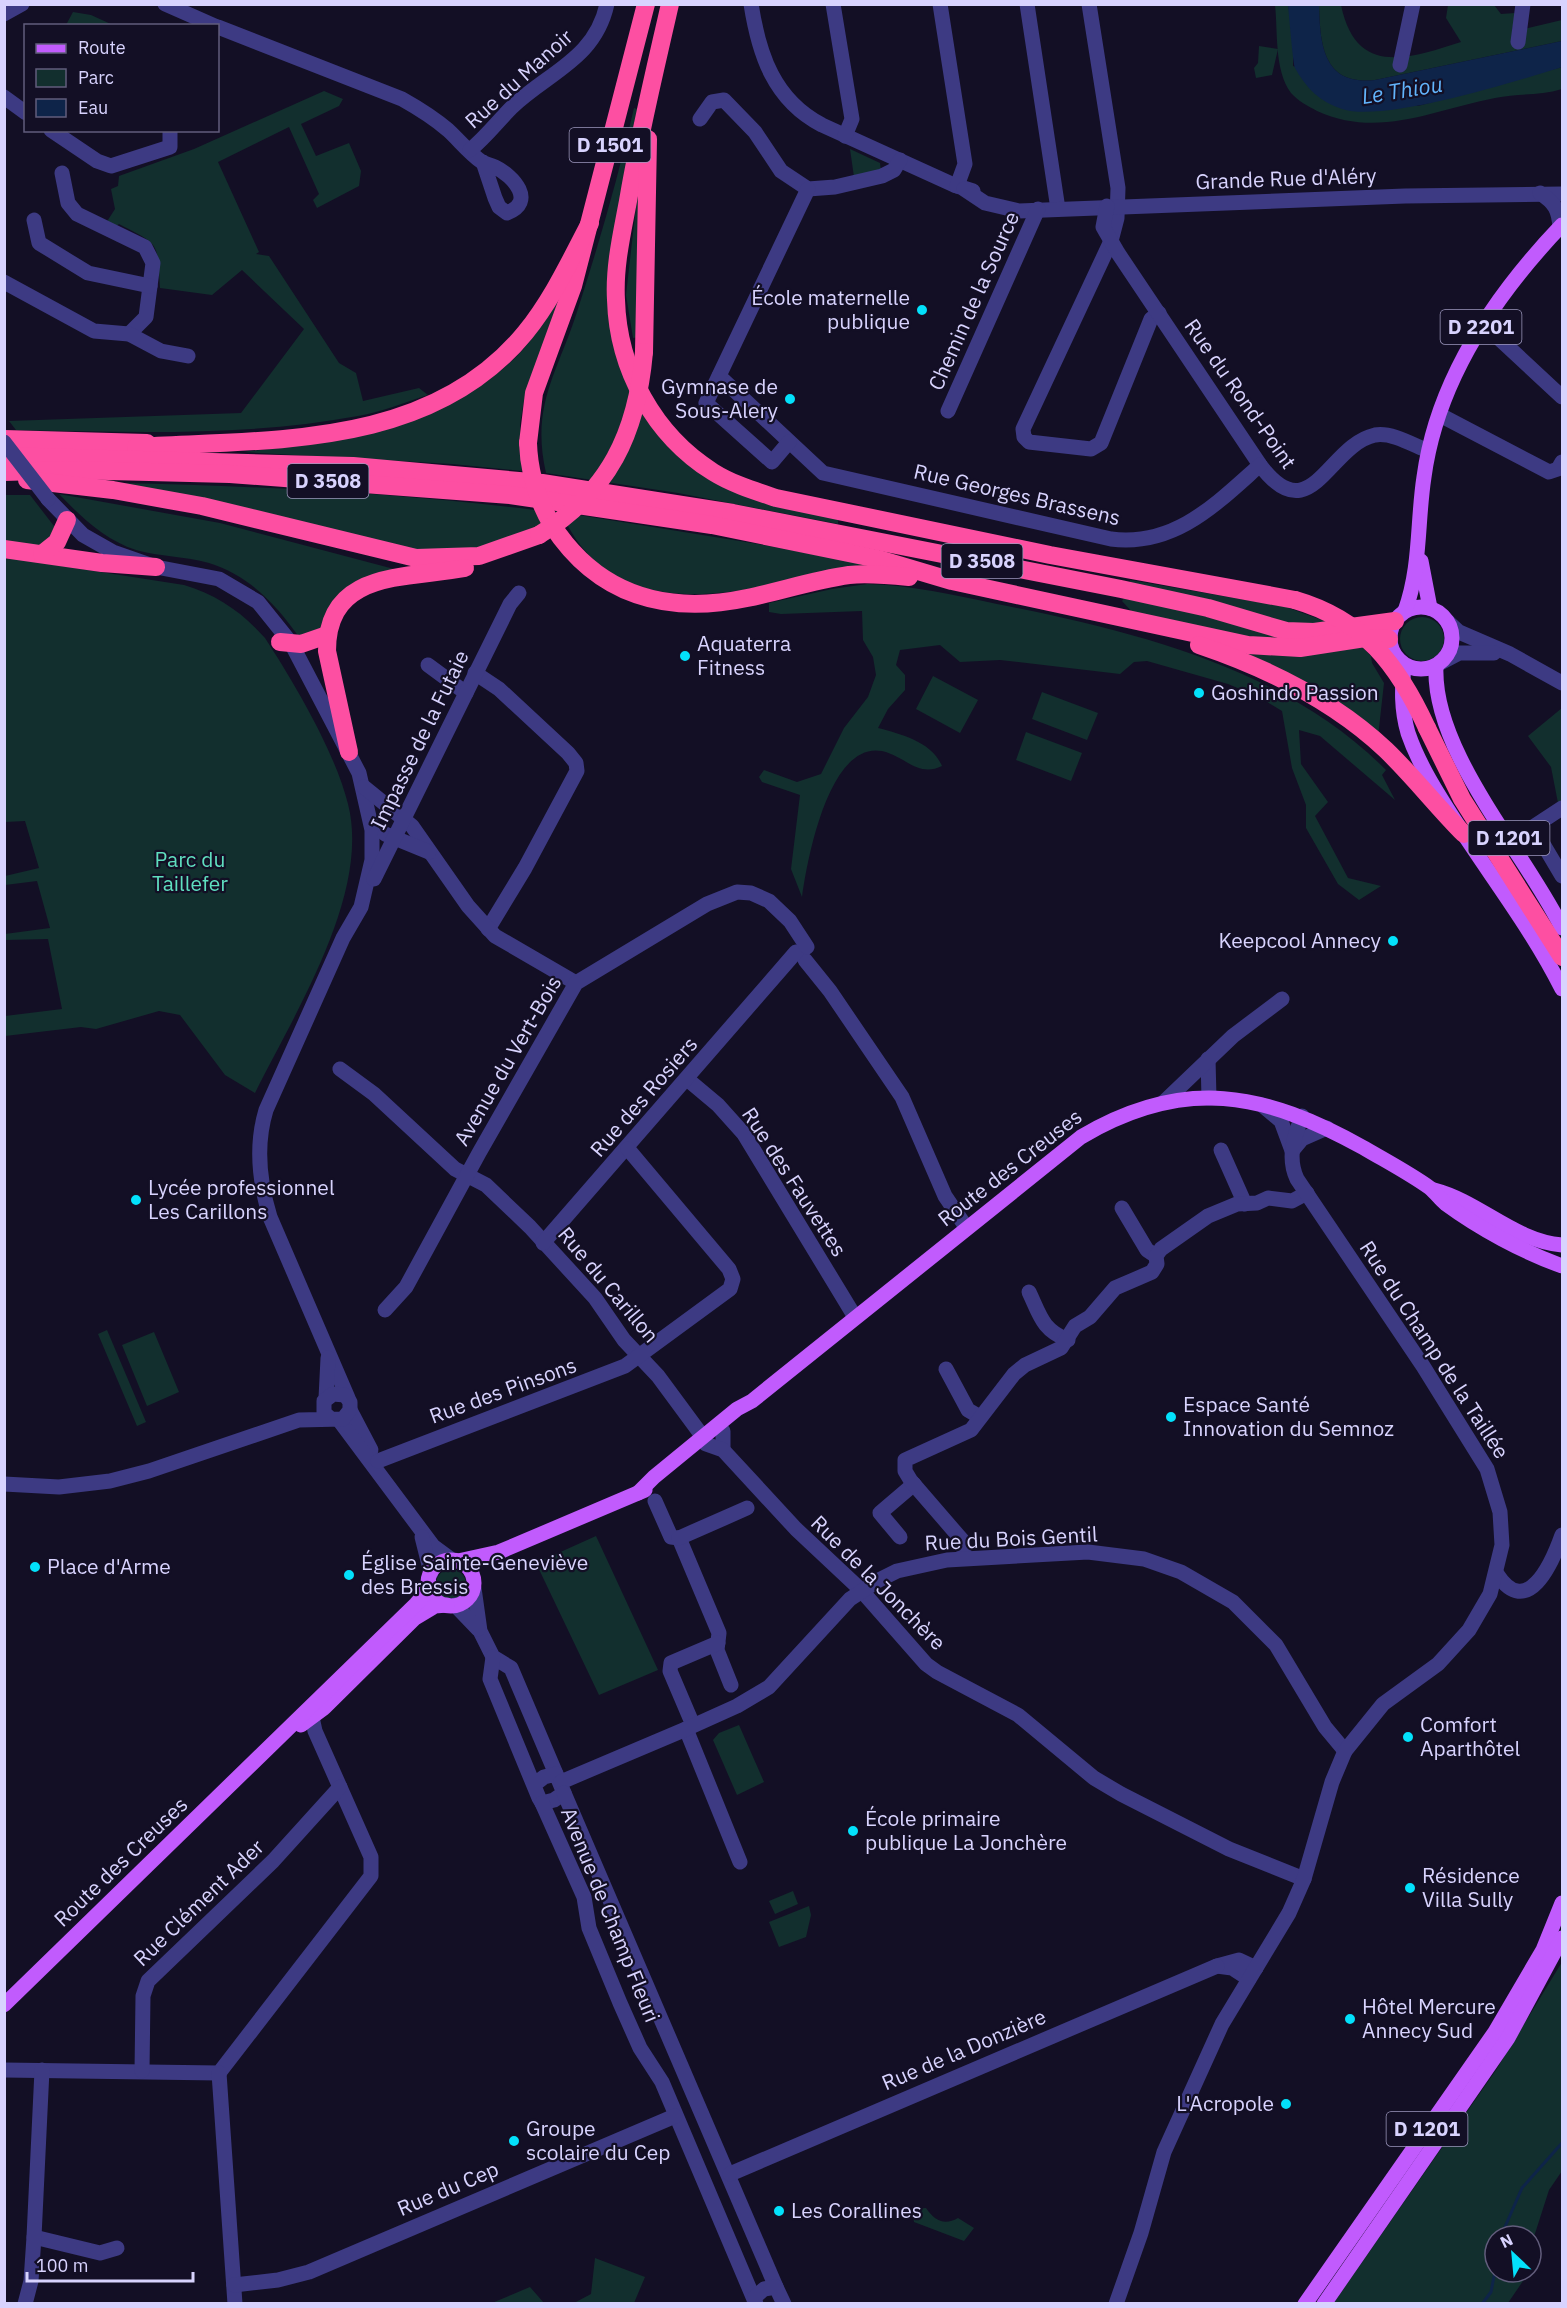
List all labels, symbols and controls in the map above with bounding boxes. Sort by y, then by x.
street label: Rue du Manoir [458,22,578,134]
legend [24,24,219,132]
text: Route [78,36,126,59]
text: Parc [78,66,114,89]
water label: Le Thiou [1359,69,1445,110]
text: Eau [78,96,108,119]
road number: D 1501 [570,128,650,162]
street label: Grande Rue d'Aléry [1195,161,1378,195]
street label: Chemin de la Source [921,207,1025,394]
place label: École maternelle publique [751,283,910,335]
marker: École maternelle publique [915,303,929,317]
road number: D 2201 [1440,310,1522,344]
street label: Rue du Rond-Point [1179,313,1303,474]
place label: Gymnase de Sous-Alery [661,372,779,424]
marker: Gymnase de Sous-Alery [783,392,797,406]
street label: Rue Georges Brassens [911,457,1123,531]
road number: D 3508 [288,464,368,498]
road number: D 3508 [942,544,1022,578]
place label: Aquaterra Fitness [697,629,791,681]
street label: Impasse de la Futaie [364,645,475,834]
marker: Aquaterra Fitness [678,649,692,663]
place label: Goshindo Passion [1211,678,1379,706]
marker: Goshindo Passion [1192,686,1206,700]
road number: D 1201 [1468,821,1550,855]
park label: Parc du Taillefer [152,845,228,897]
place label: Keepcool Annecy [1218,926,1382,954]
marker: Keepcool Annecy [1386,934,1400,948]
street label: Avenue du Vert-Bois [447,970,567,1151]
street label: Rue des Rosiers [583,1030,703,1162]
street label: Rue des Fauvettes [736,1101,854,1262]
street label: Route des Creuses [932,1102,1087,1232]
place label: Lycée professionnel Les Carillons [148,1173,335,1225]
marker: Lycée professionnel Les Carillons [129,1193,143,1207]
street label: Rue du Carillon [552,1221,665,1348]
street label: Rue du Champ de la Taillée [1354,1235,1516,1464]
street label: Rue des Pinsons [425,1350,580,1430]
place label: Espace Santé Innovation du Semnoz [1183,1390,1394,1442]
marker: Espace Santé Innovation du Semnoz [1164,1410,1178,1424]
street label: Rue de la Jonchère [805,1509,952,1656]
street label: Rue du Bois Gentil [924,1519,1098,1557]
place label: Église Sainte-Geneviève des Bressis [361,1548,588,1600]
place label: Place d'Arme [47,1552,171,1580]
marker: Place d'Arme [28,1560,42,1574]
marker: Église Sainte-Geneviève des Bressis [342,1568,356,1582]
place label: Comfort Aparthôtel [1420,1710,1521,1762]
marker: Comfort Aparthôtel [1401,1730,1415,1744]
street label: Route des Creuses [47,1790,193,1932]
street label: Avenue de Champ Fleuri [555,1803,667,2026]
place label: École primaire publique La Jonchère [865,1804,1067,1856]
marker: École primaire publique La Jonchère [846,1824,860,1838]
street label: Rue Clément Ader [127,1833,270,1972]
place label: Résidence Villa Sully [1422,1861,1520,1913]
marker: Résidence Villa Sully [1403,1881,1417,1895]
place label: Hôtel Mercure Annecy Sud [1362,1992,1496,2044]
street label: Rue de la Donzière [877,2002,1050,2096]
marker: Hôtel Mercure Annecy Sud [1343,2012,1357,2026]
place label: L'Acropole [1176,2089,1274,2117]
marker: L'Acropole [1279,2097,1293,2111]
road number: D 1201 [1386,2112,1468,2146]
place label: Groupe scolaire du Cep [526,2114,671,2166]
marker: Groupe scolaire du Cep [507,2134,521,2148]
street label: Rue du Cep [393,2154,503,2222]
place label: Les Corallines [791,2196,922,2224]
marker: Les Corallines [772,2204,786,2218]
north arrow [1483,2224,1543,2284]
text: N [1497,2229,1516,2252]
scale bar [27,2245,194,2283]
text: 100 m [36,2254,88,2277]

